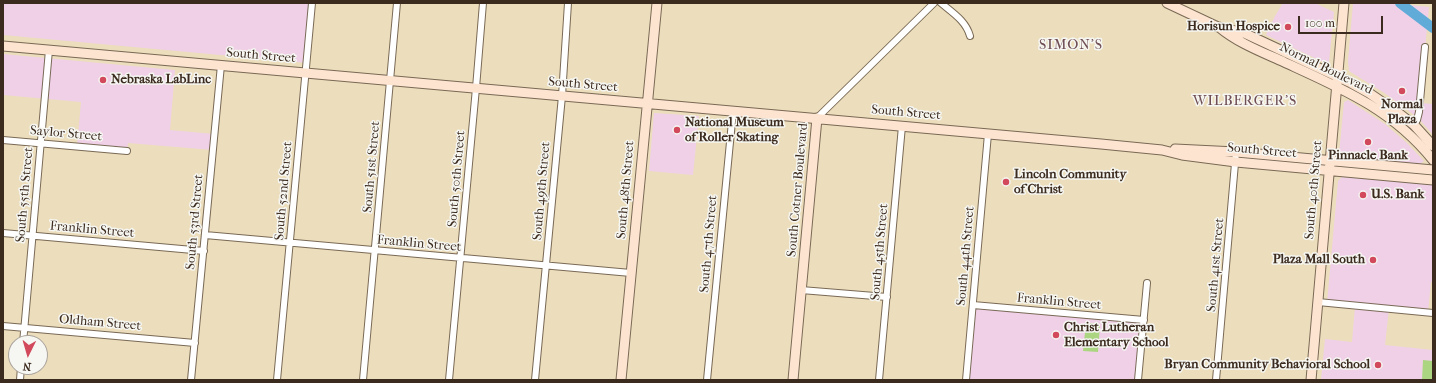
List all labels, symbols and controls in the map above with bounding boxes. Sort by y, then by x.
scale bar [1300,8,1385,34]
text: 100 m [1305,16,1335,30]
place label: Horisun Hospice [1187,19,1280,35]
marker: Horisun Hospice [1283,22,1293,32]
district label: SIMON'S [1039,38,1103,54]
street label: Normal Boulevard [1277,40,1375,98]
street label: South Street [226,45,296,67]
place label: Nebraska LabLinc [111,72,211,88]
street label: South Street [548,74,618,96]
marker: Nebraska LabLinc [98,75,108,85]
marker: Normal Plaza [1397,86,1407,96]
district label: WILBERGER'S [1193,94,1297,110]
place label: Normal Plaza [1381,97,1423,128]
street label: South Street [871,102,941,124]
place label: National Museum of Roller Skating [685,115,784,146]
street label: South 51st Street [360,120,384,214]
street label: South Cotner Boulevard [784,122,812,258]
street label: Saylor Street [29,123,103,145]
marker: National Museum of Roller Skating [672,125,682,135]
street label: South 50th Street [445,130,469,228]
marker: Pinnacle Bank [1363,137,1373,147]
street label: South 48th Street [614,140,638,240]
street label: South Street [1227,140,1297,162]
street label: South 40th Street [1302,140,1326,240]
street label: South 52nd Street [272,141,296,241]
street label: South 49th Street [530,141,554,241]
street label: South 55th Street [13,147,37,243]
place label: Pinnacle Bank [1328,148,1408,164]
place label: Lincoln Community of Christ [1014,167,1126,198]
street label: South 53rd Street [183,174,207,270]
marker: Lincoln Community of Christ [1001,177,1011,187]
place label: U.S. Bank [1371,187,1424,203]
marker: U.S. Bank [1358,190,1368,200]
street label: South 47th Street [697,195,721,293]
street label: South 45th Street [868,203,892,301]
street label: South 44th Street [954,206,978,306]
street label: South 41st Street [1204,217,1228,313]
street label: Franklin Street [49,219,135,241]
street label: Franklin Street [376,233,462,255]
place label: Plaza Mall South [1273,252,1365,268]
marker: Plaza Mall South [1368,255,1378,265]
street label: Franklin Street [1016,291,1102,313]
street label: Oldham Street [58,312,142,334]
place label: Christ Lutheran Elementary School [1064,320,1169,351]
marker: Christ Lutheran Elementary School [1051,330,1061,340]
north arrow [8,335,48,375]
place label: Bryan Community Behavioral School [1164,357,1370,373]
text: N [22,360,32,373]
marker: Bryan Community Behavioral School [1373,360,1383,370]

